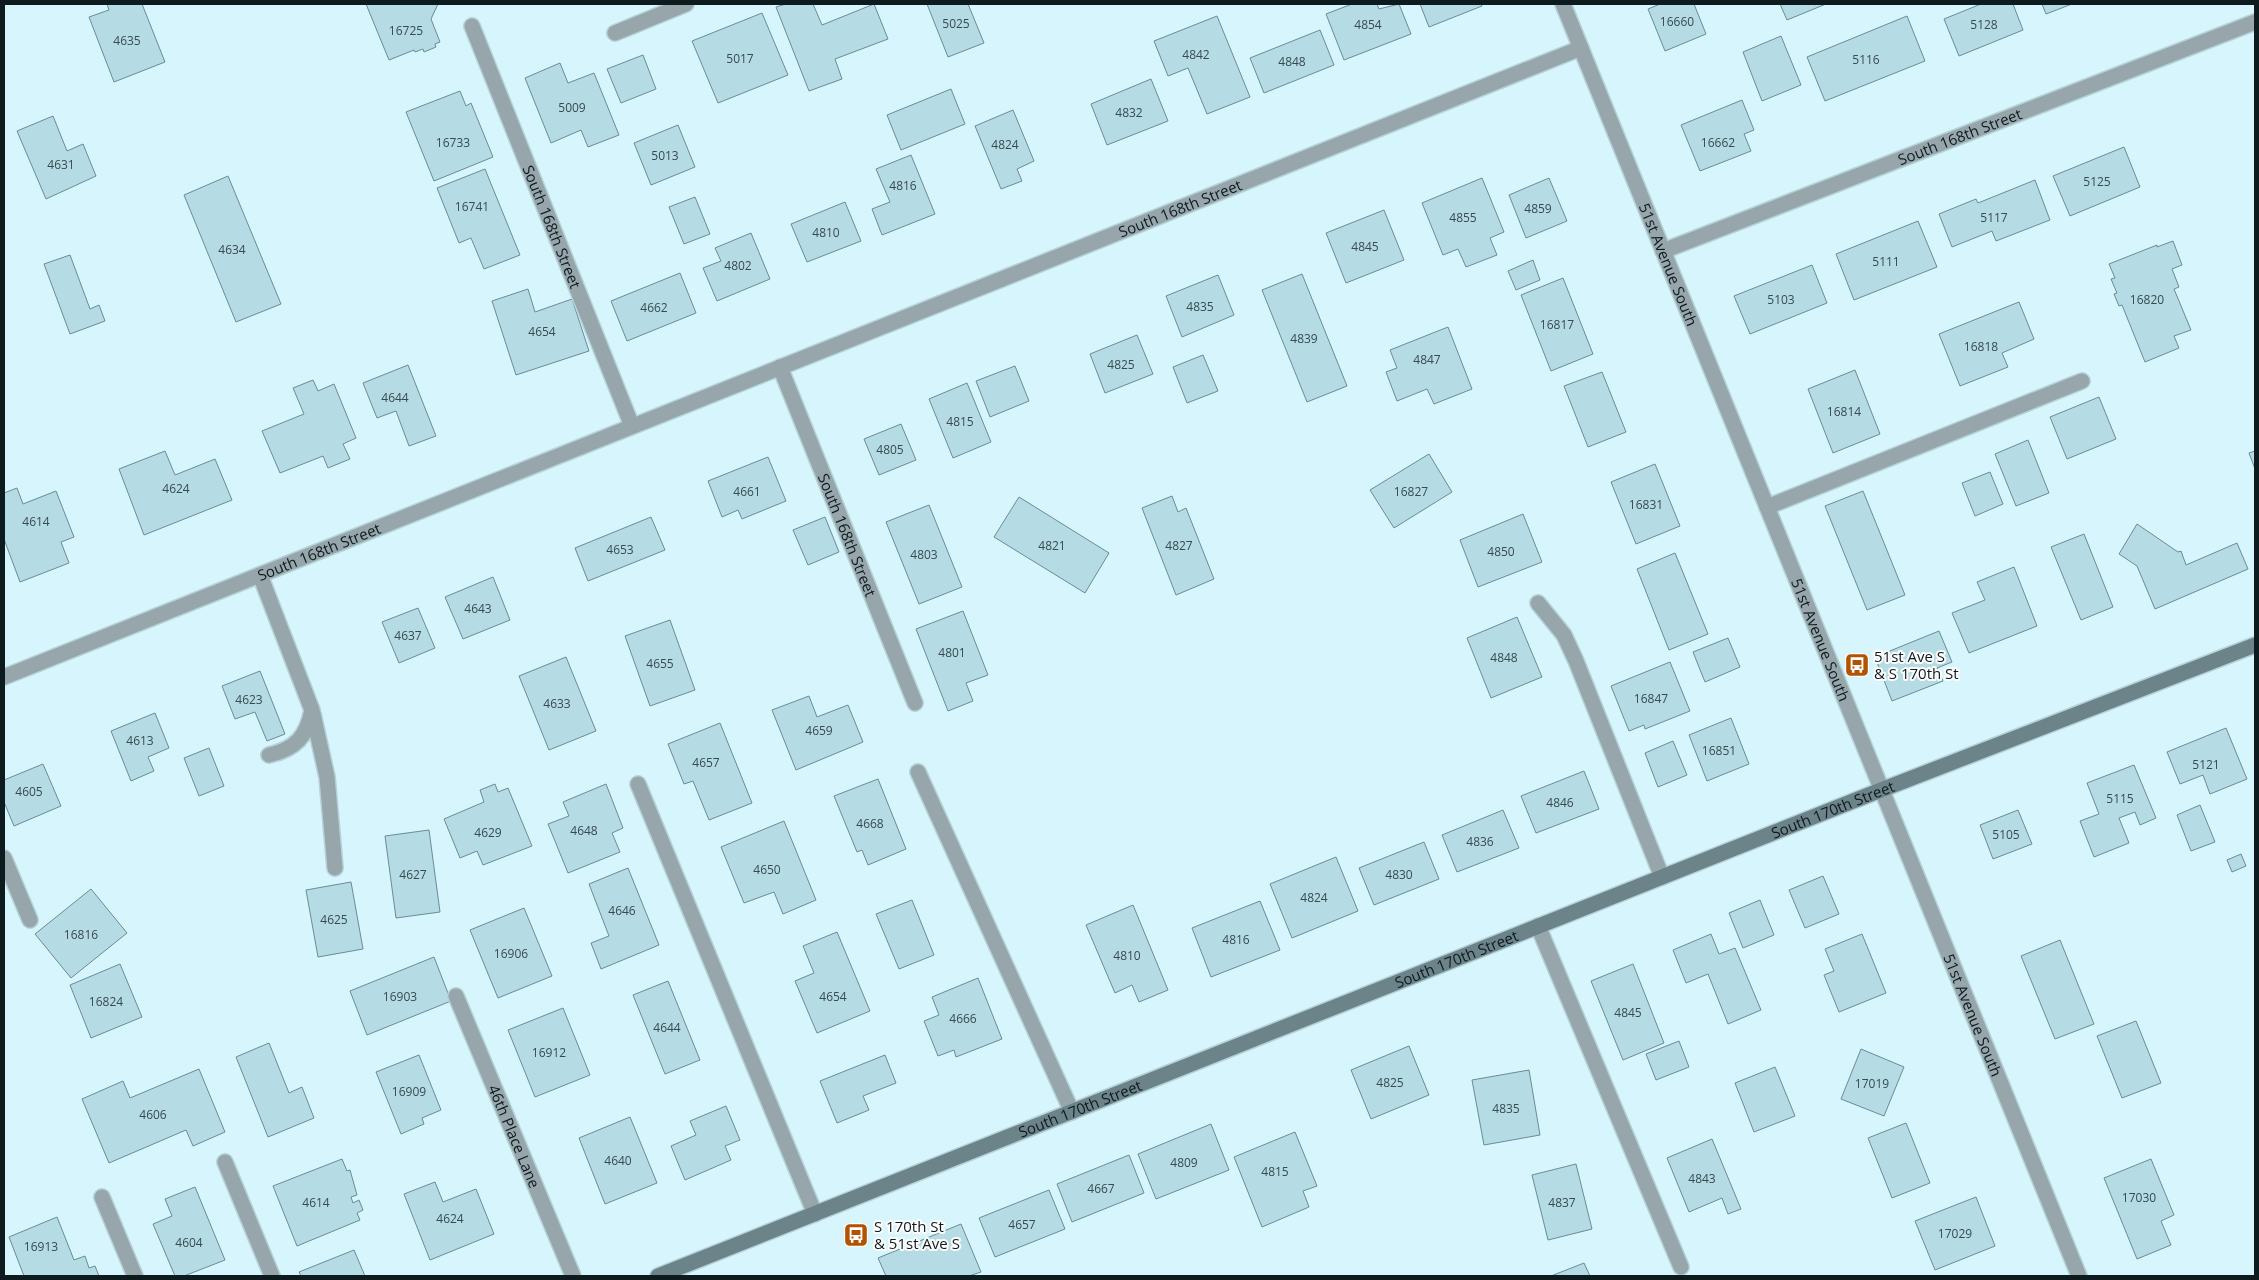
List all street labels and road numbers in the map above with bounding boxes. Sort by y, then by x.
street label: South 168th Street [1895,103,2024,169]
street label: South 168th Street [519,162,586,291]
street label: South 168th Street [1115,174,1245,242]
street label: 51st Avenue South [1635,200,1702,329]
street label: South 168th Street [814,470,881,600]
street label: South 168th Street [254,518,383,585]
street label: 51st Avenue South [1787,575,1855,704]
street label: South 170th Street [1768,776,1897,843]
street label: South 170th Street [1392,925,1521,992]
street label: 51st Avenue South [1939,951,2007,1079]
street label: South 170th Street [1015,1075,1145,1142]
street label: 46th Place Lane [484,1082,545,1191]

